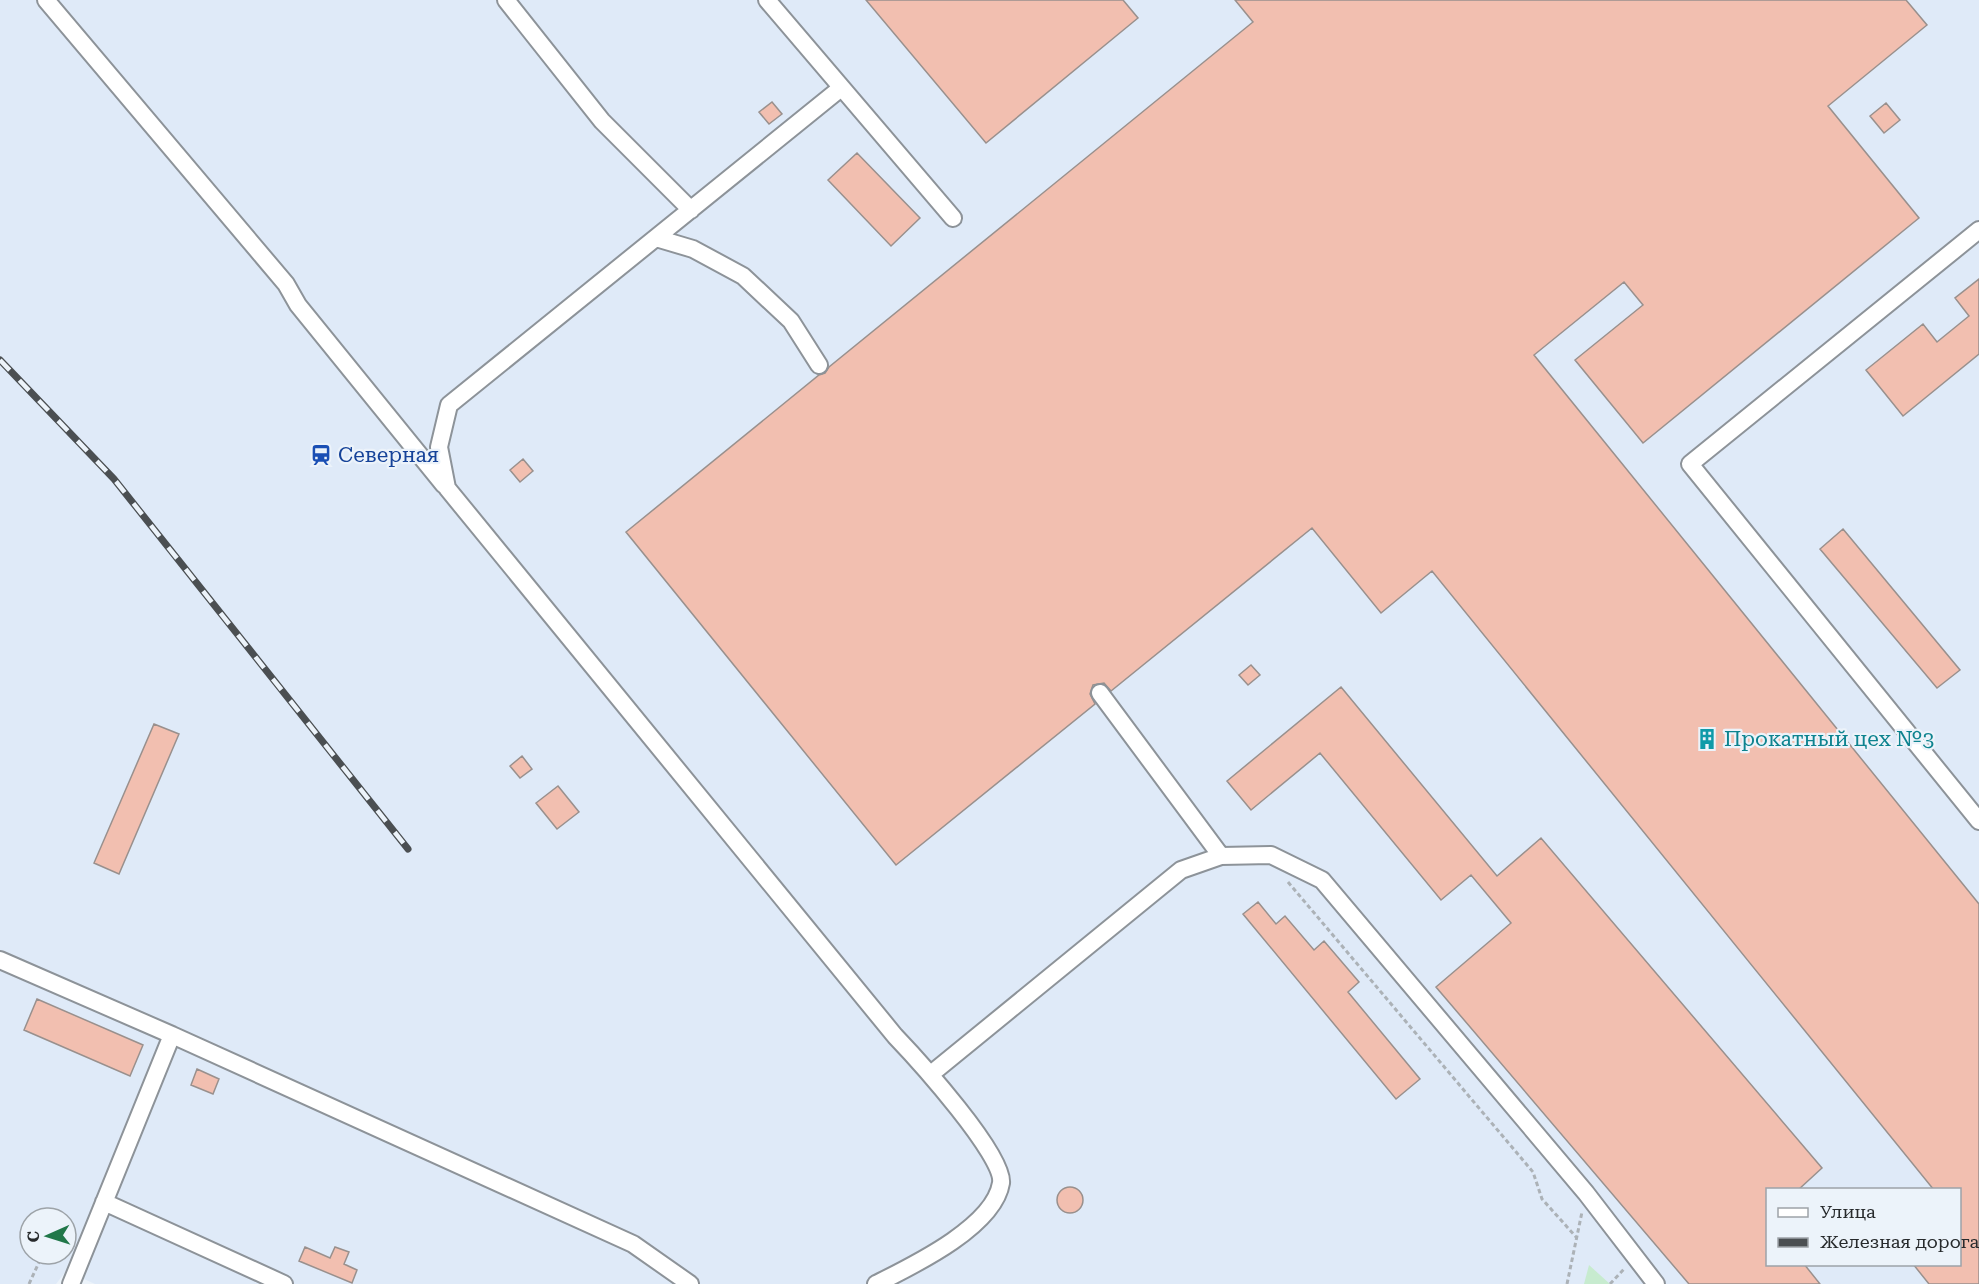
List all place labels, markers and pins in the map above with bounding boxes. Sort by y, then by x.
station icon: Северная [309,443,333,467]
place label: Северная [338,443,439,467]
building icon: Прокатный цех №3 [1695,727,1719,751]
place label: Прокатный цех №3 [1724,727,1934,751]

